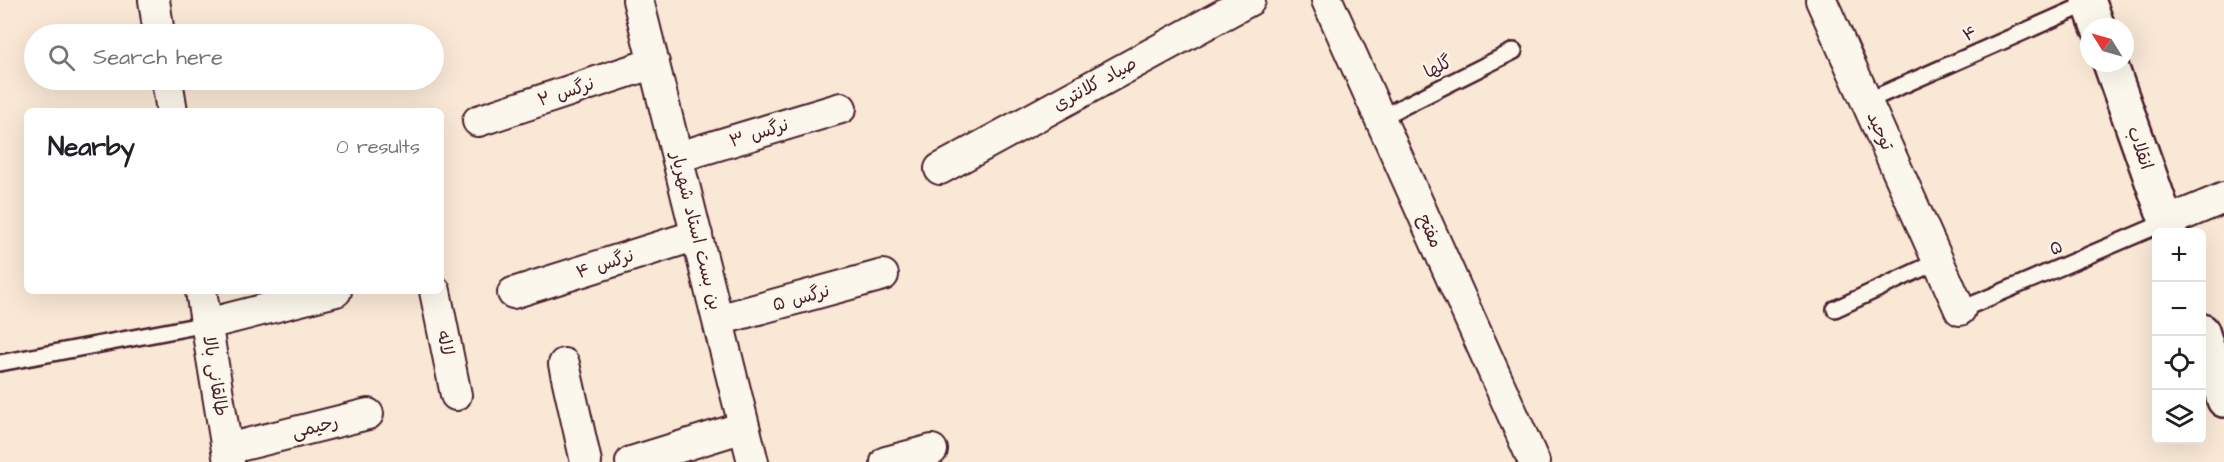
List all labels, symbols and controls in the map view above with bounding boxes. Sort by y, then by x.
north arrow [2080,18,2134,72]
street label: ۴ [1959,20,1981,48]
search box [24,24,444,90]
icon: search [45,41,78,74]
text: Search here [93,42,223,73]
street label: گلها [1420,49,1457,85]
street label: صیاد کلانتری [1049,51,1141,117]
street label: نرگس ۲ [535,71,597,113]
street label: توحید [1860,108,1900,155]
street label: نرگس ۳ [726,112,792,154]
street label: انقلاب [2121,123,2159,173]
text: Nearby [48,129,135,165]
text: 0 results [336,133,420,161]
street label: بن بست استاد شهریار [664,147,728,313]
street label: مفتح [1411,210,1449,252]
map controls [2152,228,2206,444]
button: + [2152,228,2206,282]
street label: ۵ [2045,234,2067,262]
street label: نرگس ۴ [573,243,637,285]
street label: نرگس ۵ [770,278,832,318]
button: − [2152,282,2206,336]
street label: لاله [430,328,460,358]
street label: طالقانی بالا [196,334,234,418]
button: locate [2152,336,2206,390]
button: layers [2152,390,2206,444]
street label: رحیمی [289,409,341,445]

